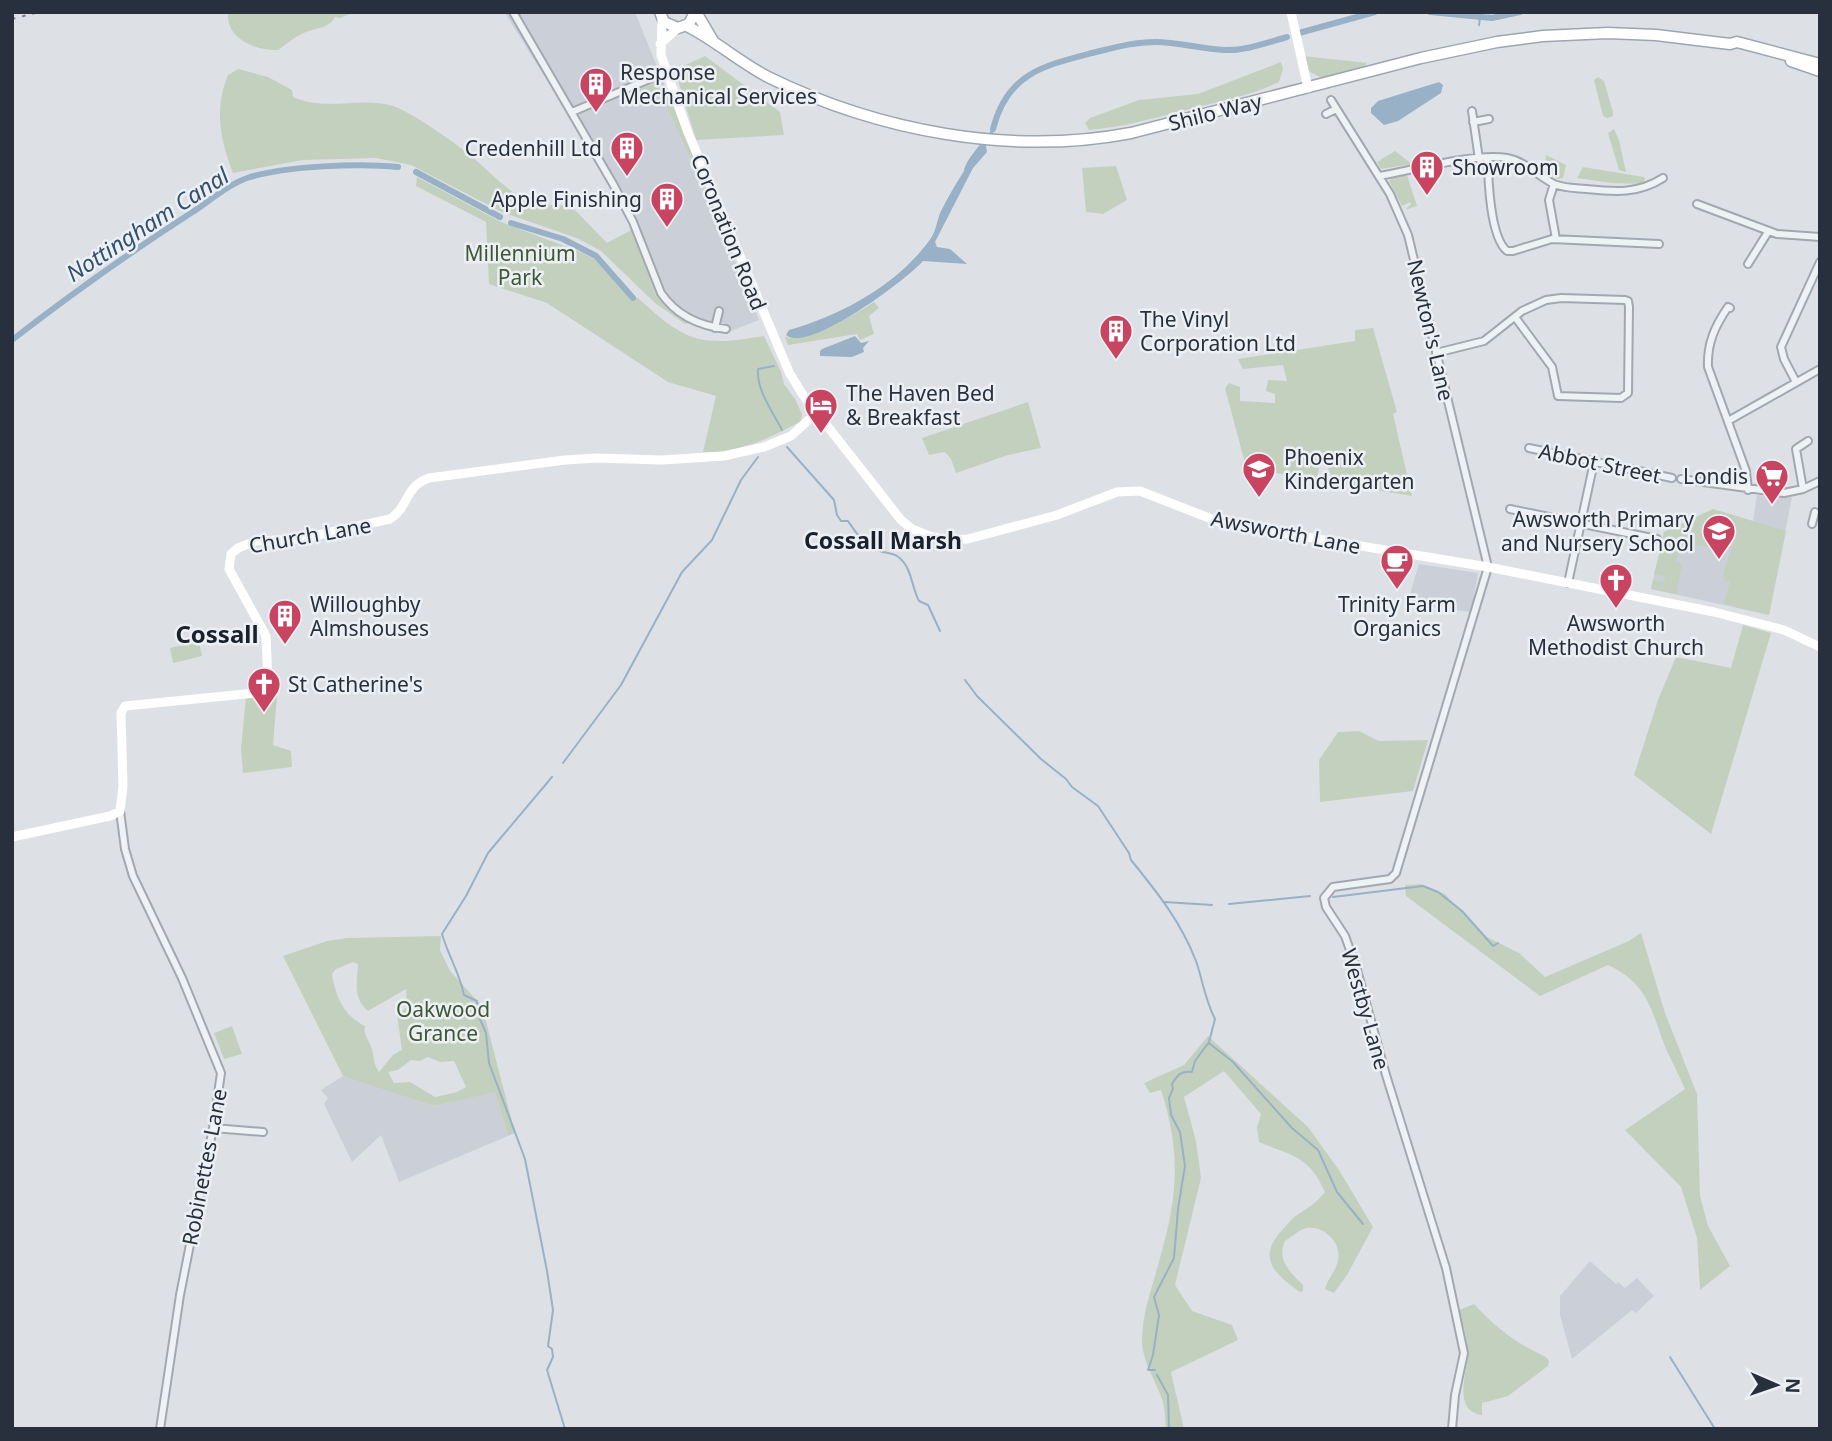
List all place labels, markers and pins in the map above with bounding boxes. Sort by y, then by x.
place label: Response Mechanical Services [620,58,817,110]
building icon: Response Mechanical Services [577,65,615,114]
building icon: Credenhill Ltd [608,129,646,178]
place label: Credenhill Ltd [465,134,602,162]
building icon: Showroom [1408,148,1446,197]
place label: Showroom [1452,153,1559,181]
building icon: Apple Finishing [648,180,686,229]
place label: Apple Finishing [491,185,642,213]
place label: The Vinyl Corporation Ltd [1140,305,1296,357]
building icon: The Vinyl Corporation Ltd [1097,312,1135,361]
place label: The Haven Bed & Breakfast [846,379,995,431]
hotel icon: The Haven Bed & Breakfast [802,386,840,435]
place label: Phoenix Kindergarten [1284,443,1414,495]
school or university icon: Phoenix Kindergarten [1240,450,1278,499]
supermarket icon: Londis [1753,457,1791,506]
place label: Londis [1683,462,1748,490]
place label: Awsworth Primary and Nursery School [1501,505,1694,557]
school or university icon: Awsworth Primary and Nursery School [1700,512,1738,561]
cafe icon: Trinity Farm Organics [1378,542,1416,591]
church icon: Awsworth Methodist Church [1597,561,1635,610]
place label: Willoughby Almshouses [310,590,429,642]
place label: Trinity Farm Organics [1338,590,1456,642]
building icon: Willoughby Almshouses [266,597,304,646]
place label: Awsworth Methodist Church [1528,609,1704,661]
church icon: St Catherine's [245,665,283,714]
place label: St Catherine's [288,670,423,698]

